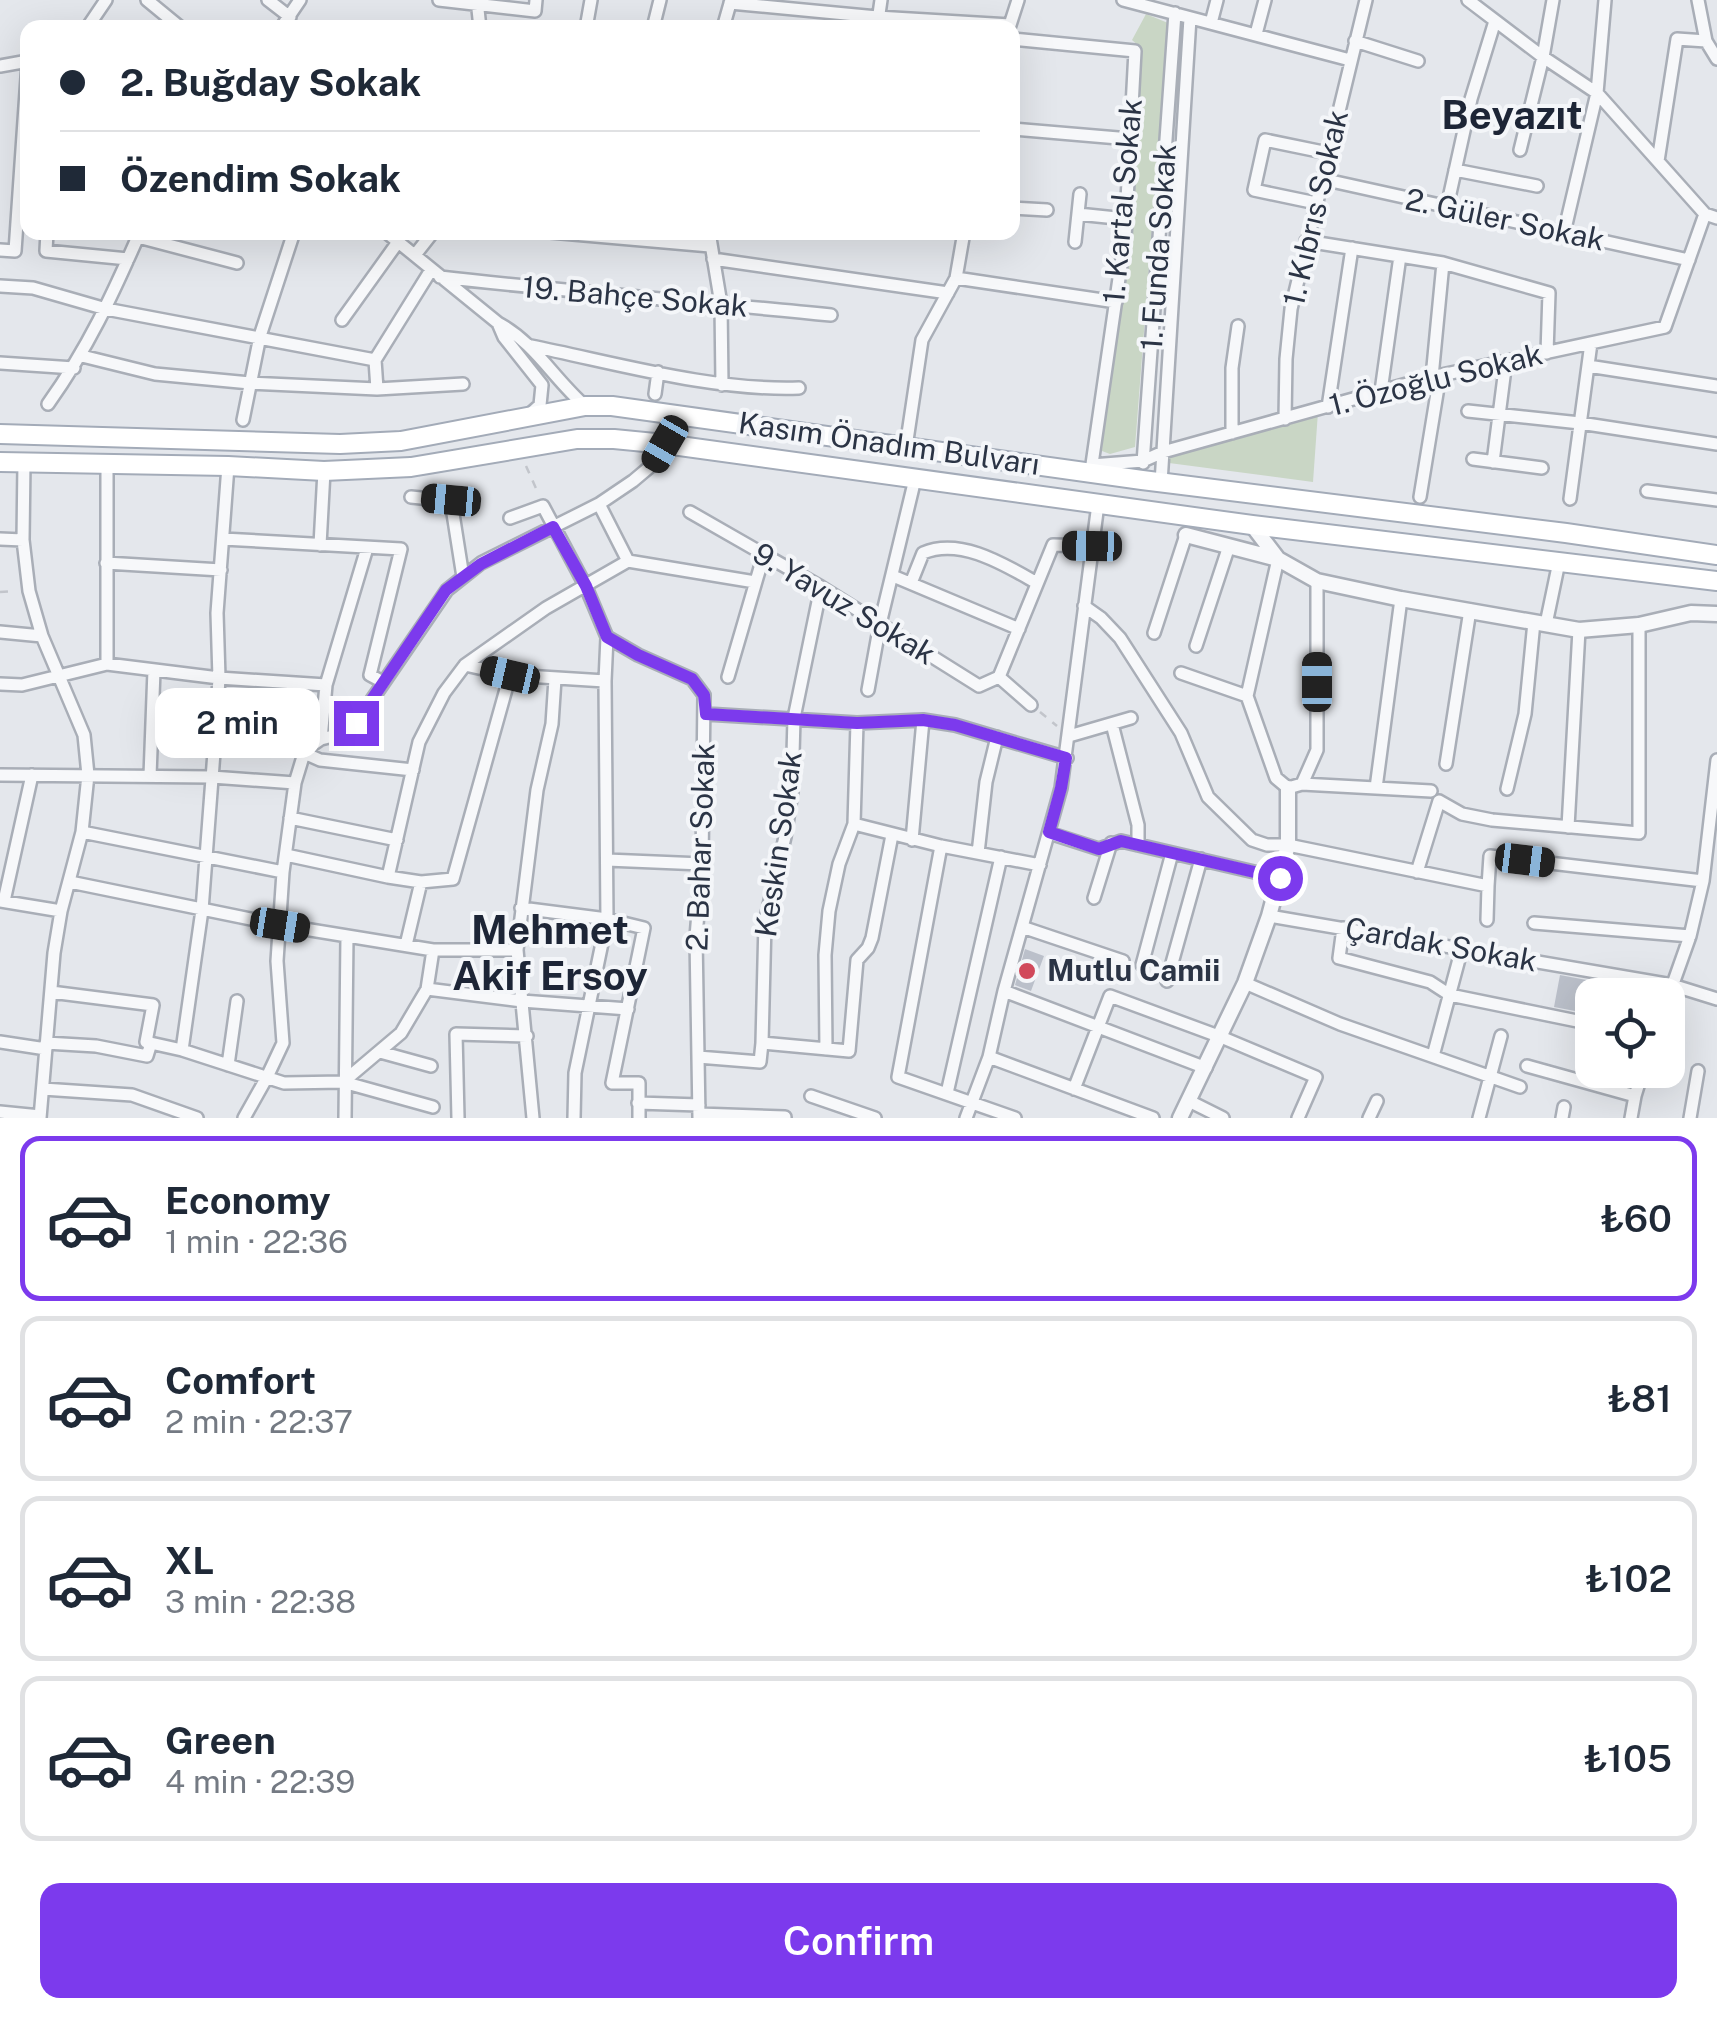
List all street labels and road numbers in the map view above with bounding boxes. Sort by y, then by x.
street label: 1. Kartal Sokak [1095,97,1149,305]
street label: 1. Kıbrıs Sokak [1275,106,1355,309]
street label: 1. Funda Sokak [1133,142,1183,352]
street label: 2. Güler Sokak [1402,180,1608,258]
street label: 19. Bahçe Sokak [521,268,749,324]
street label: 1. Özoğlu Sokak [1326,335,1546,423]
street label: Kasım Önadım Bulvarı [736,404,1042,482]
street label: 9. Yavuz Sokak [747,535,942,672]
street label: 2. Bahar Sokak [678,742,722,952]
street label: Keskin Sokak [747,748,809,939]
street label: Çardak Sokak [1342,909,1540,979]

